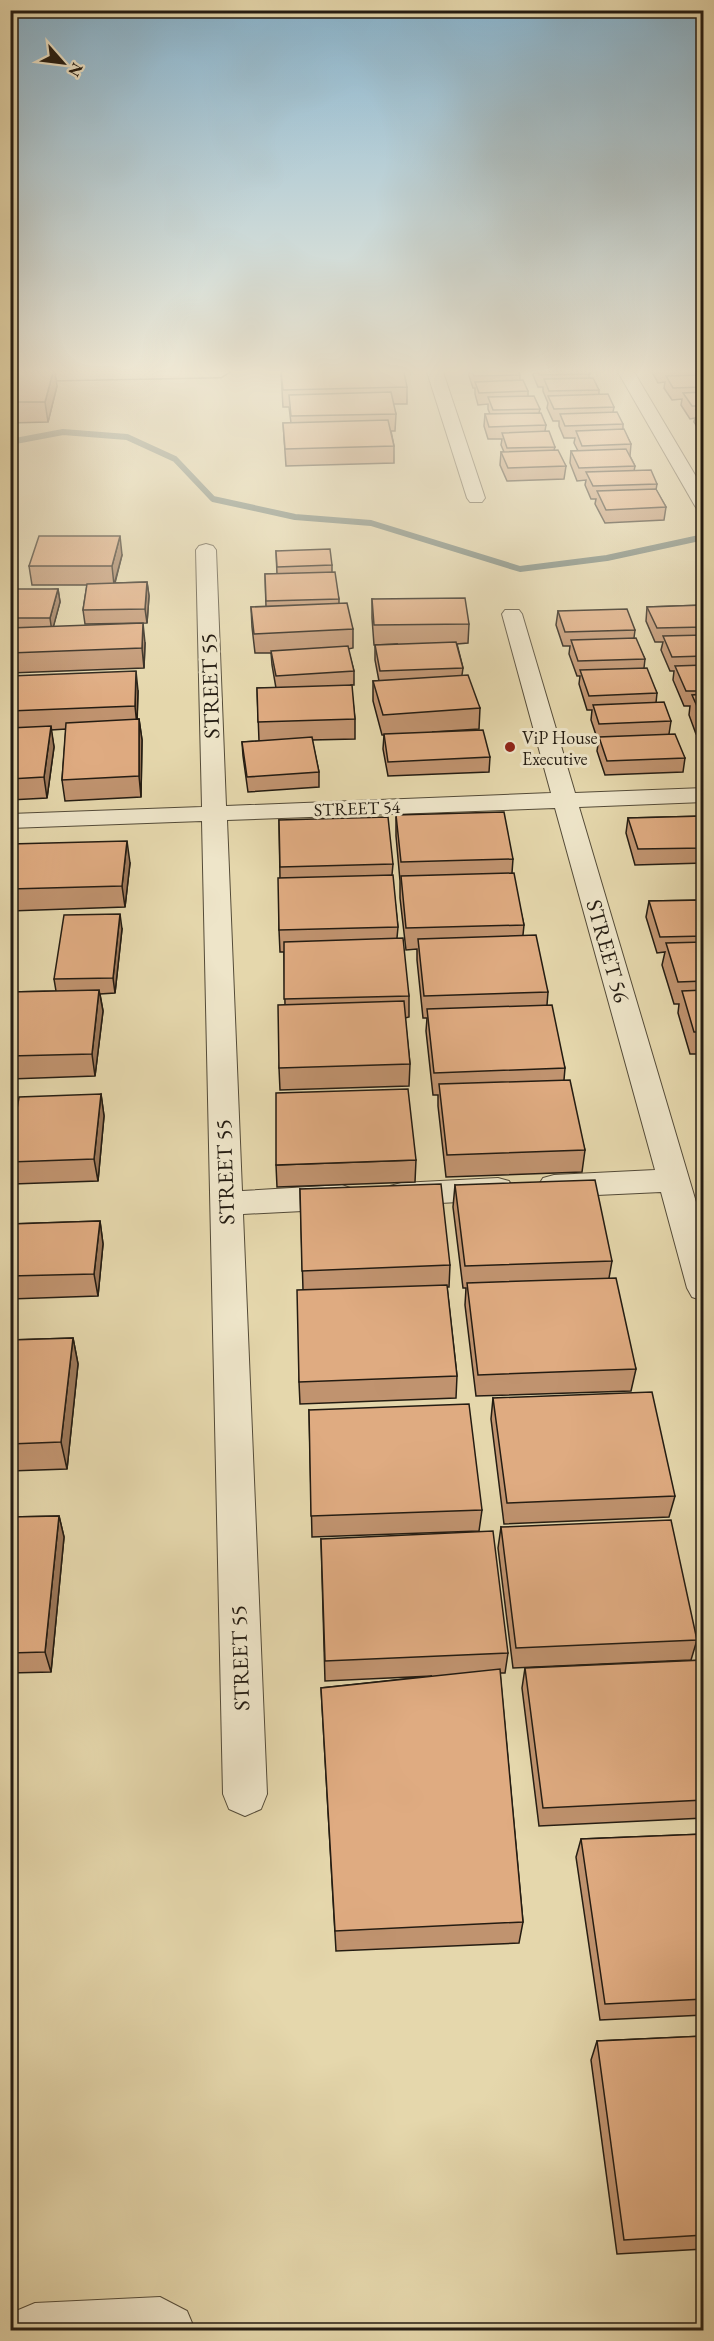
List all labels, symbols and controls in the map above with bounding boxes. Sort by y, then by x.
north arrow [33,33,93,93]
text: N [63,59,88,80]
street label: STREET 55 [194,633,226,739]
place label: ViP House Executive [522,726,598,770]
marker: ViP House Executive [503,740,517,754]
street label: STREET 54 [313,795,401,821]
street label: STREET 56 [579,896,637,1006]
street label: STREET 55 [209,1119,241,1225]
street label: STREET 55 [224,1605,256,1711]

